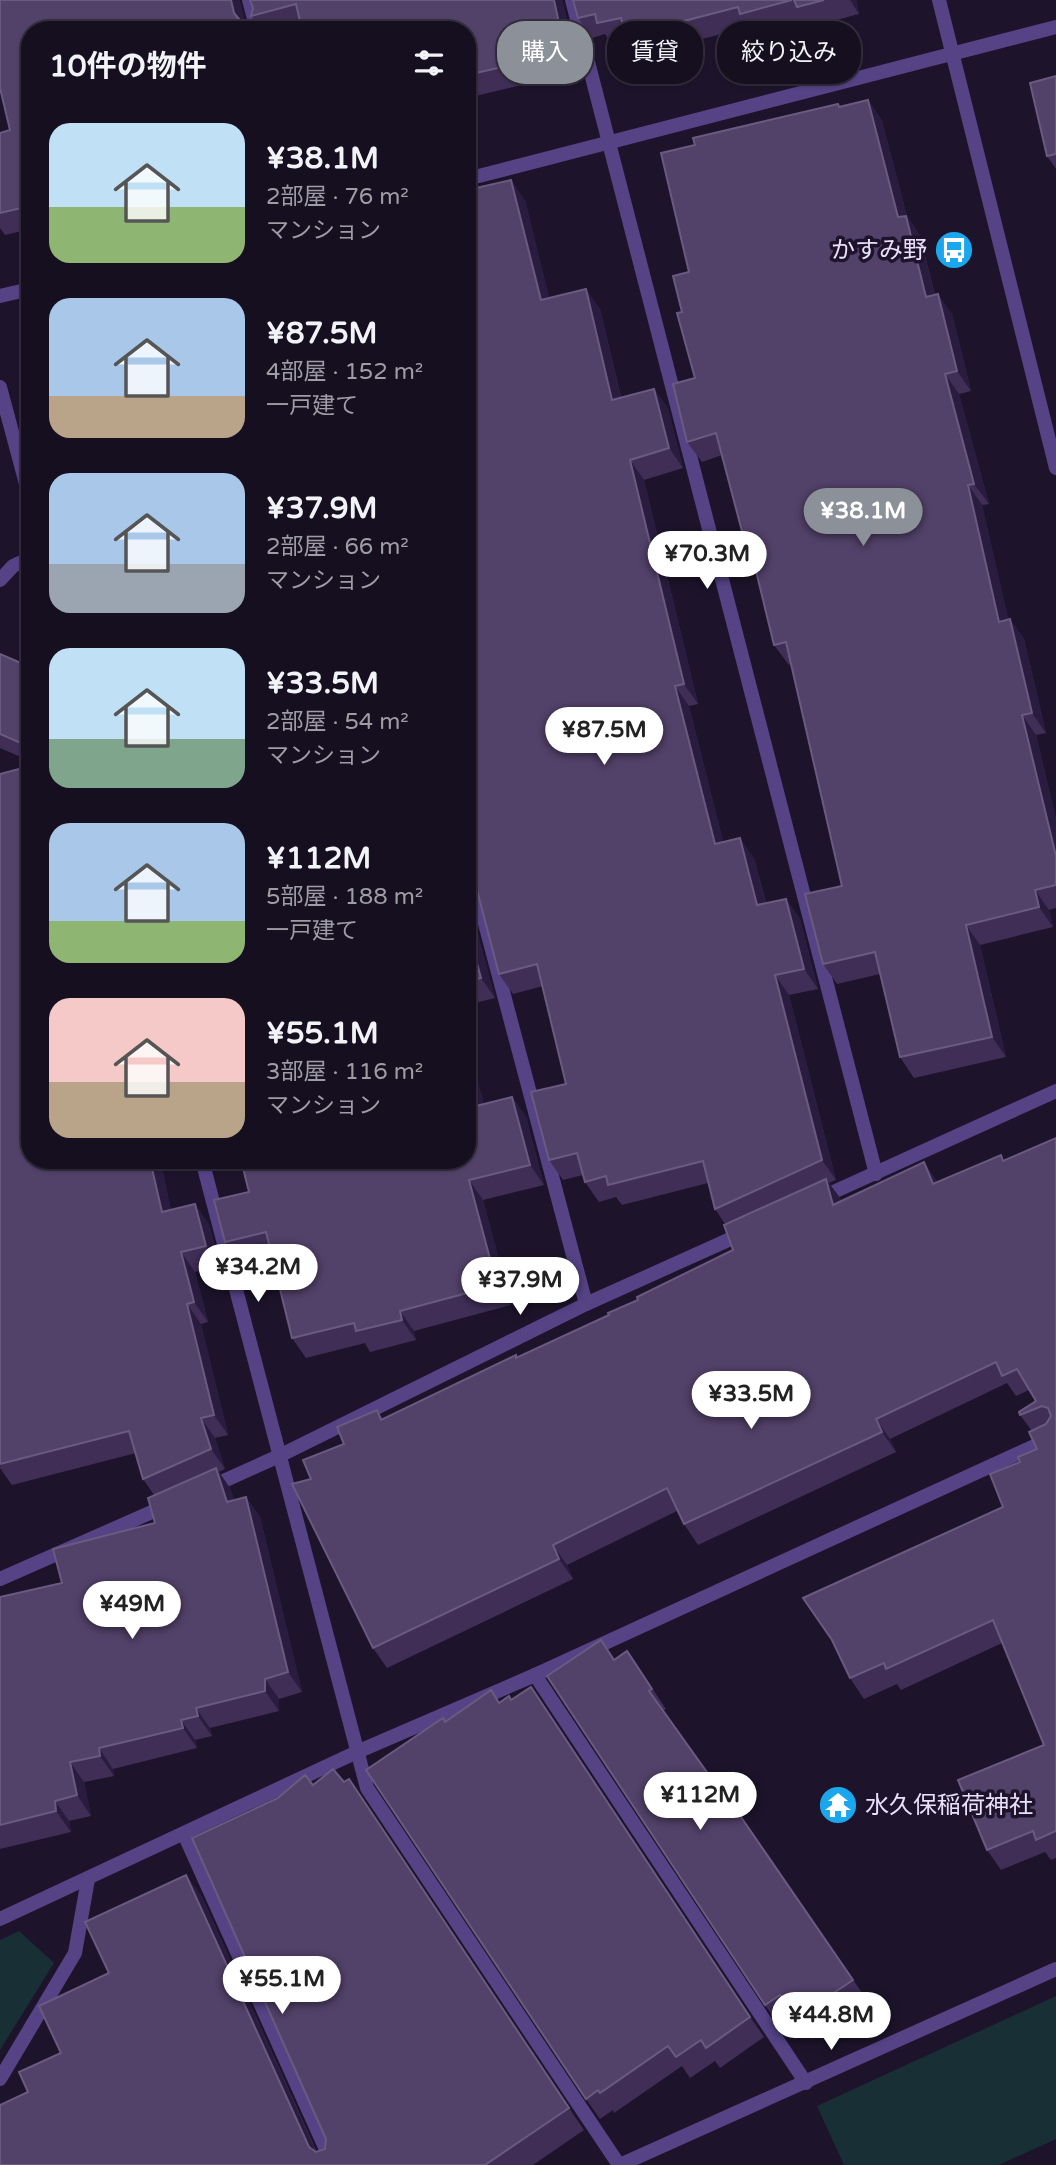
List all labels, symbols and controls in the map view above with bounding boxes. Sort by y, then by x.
chip: 購入 [497,21,593,84]
chip: 賃貸 [607,21,703,84]
chip: 絞り込み [717,21,861,84]
icon: filters [410,44,448,82]
text: 10件の物件 [49,48,207,85]
text: ¥38.1M [266,140,379,177]
icon: home [105,151,189,235]
text: 2部屋 · 76 m² [266,183,409,211]
text: マンション [266,217,381,245]
bus stop icon: かすみ野 [933,229,975,271]
place label: かすみ野 [831,236,927,265]
text: ¥87.5M [266,315,378,352]
icon: home [105,326,189,410]
text: 4部屋 · 152 m² [266,358,423,386]
text: 一戸建て [266,392,358,420]
pin: ¥38.1M [806,489,920,548]
text: ¥37.9M [266,490,378,527]
text: ¥38.1M [820,497,906,525]
icon: home [105,501,189,585]
pin: ¥70.3M [650,532,764,591]
text: 2部屋 · 66 m² [266,533,409,561]
text: ¥70.3M [664,540,750,568]
text: マンション [266,567,381,595]
text: ¥33.5M [266,665,379,702]
icon: home [105,676,189,760]
text: 2部屋 · 54 m² [266,708,409,736]
pin: ¥87.5M [547,708,661,767]
text: ¥87.5M [561,716,647,744]
text: マンション [266,742,381,770]
text: ¥112M [266,840,371,877]
icon: home [105,851,189,935]
text: 5部屋 · 188 m² [266,883,423,911]
text: 一戸建て [266,917,358,945]
text: ¥55.1M [266,1015,379,1052]
icon: home [105,1026,189,1110]
text: 3部屋 · 116 m² [266,1058,423,1086]
text: マンション [266,1092,381,1120]
pin: ¥34.2M [201,1244,315,1304]
text: ¥34.2M [215,1253,301,1281]
pin: ¥37.9M [463,1258,577,1317]
text: ¥37.9M [477,1266,563,1294]
pin: ¥33.5M [694,1372,808,1431]
text: ¥33.5M [708,1380,794,1408]
pin: ¥49M [91,1582,173,1641]
text: ¥49M [99,1590,165,1618]
pin: ¥112M [651,1772,749,1832]
text: ¥112M [660,1781,740,1809]
temple icon: 水久保稲荷神社 [817,1784,859,1826]
place label: 水久保稲荷神社 [865,1791,1033,1820]
pin: ¥55.1M [225,1956,339,2016]
text: ¥55.1M [239,1965,325,1993]
pin: ¥44.8M [774,1993,888,2052]
text: ¥44.8M [788,2001,874,2029]

